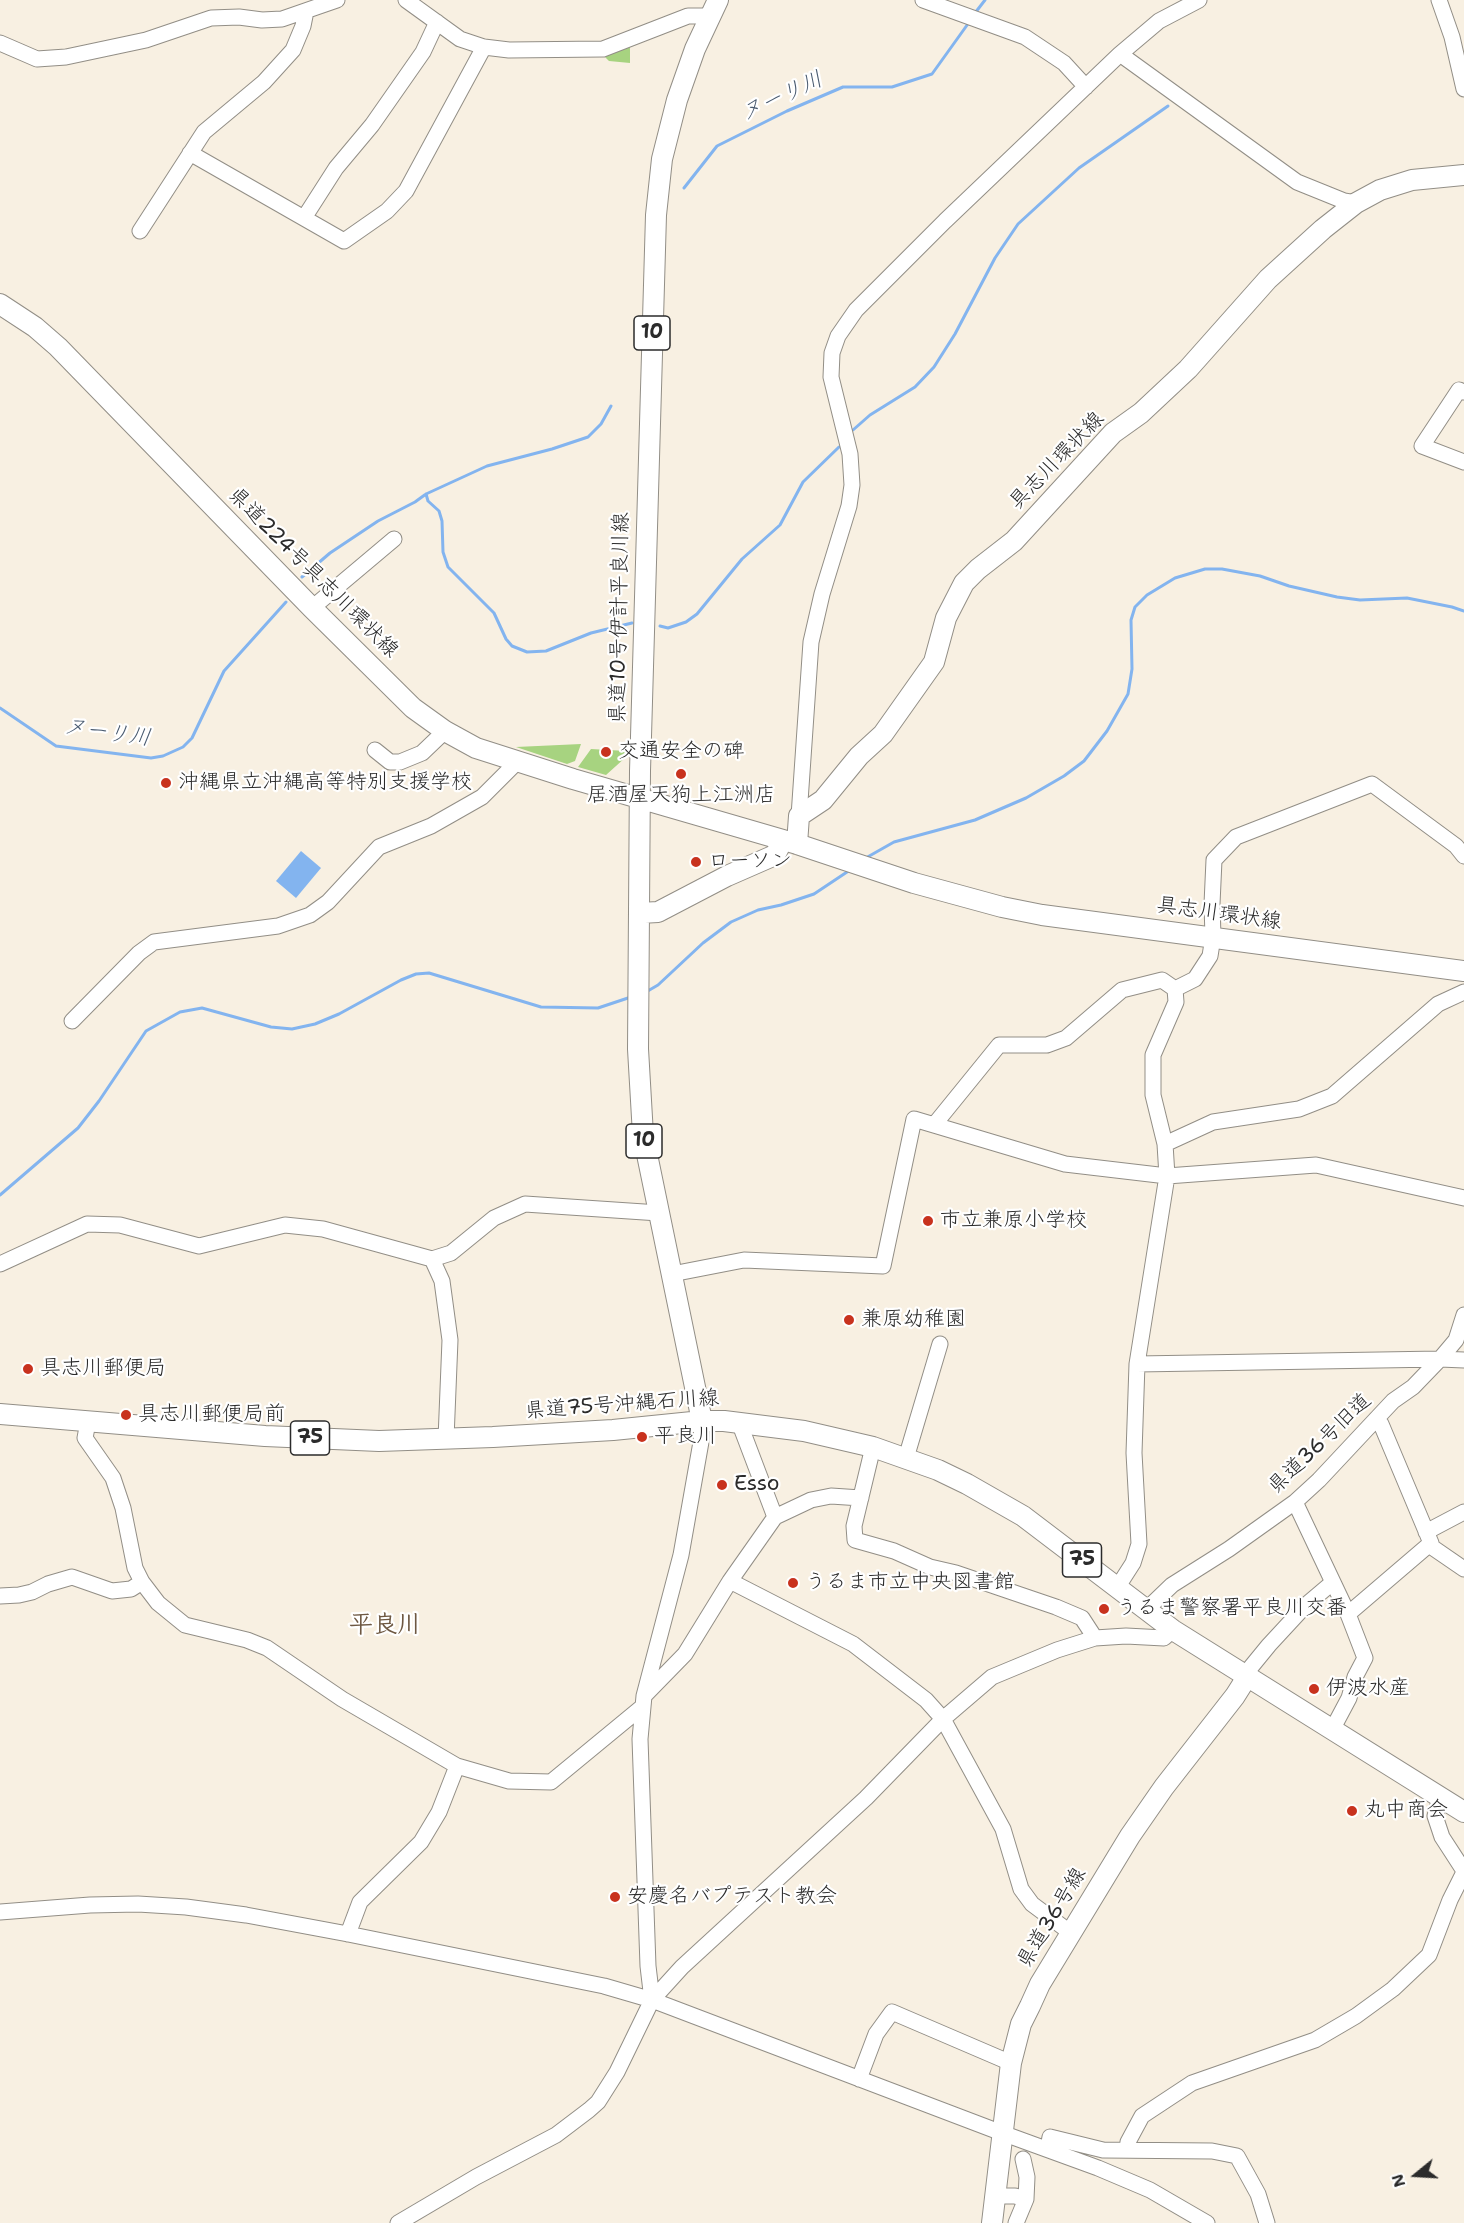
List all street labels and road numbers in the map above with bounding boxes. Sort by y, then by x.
road number: 10 [634,316,670,350]
street label: 具志川環状線 [1004,407,1110,515]
street label: 県道224号具志川環状線 [223,483,403,663]
street label: 県道10号伊計平良川線 [606,512,634,724]
street label: 具志川環状線 [1155,893,1283,935]
road number: 10 [626,1124,662,1158]
street label: 県道75号沖縄石川線 [524,1386,720,1424]
street label: 県道36号旧道 [1263,1388,1377,1500]
road number: 75 [290,1421,330,1455]
road number: 75 [1062,1543,1102,1577]
street label: 県道36号線 [1012,1863,1092,1973]

